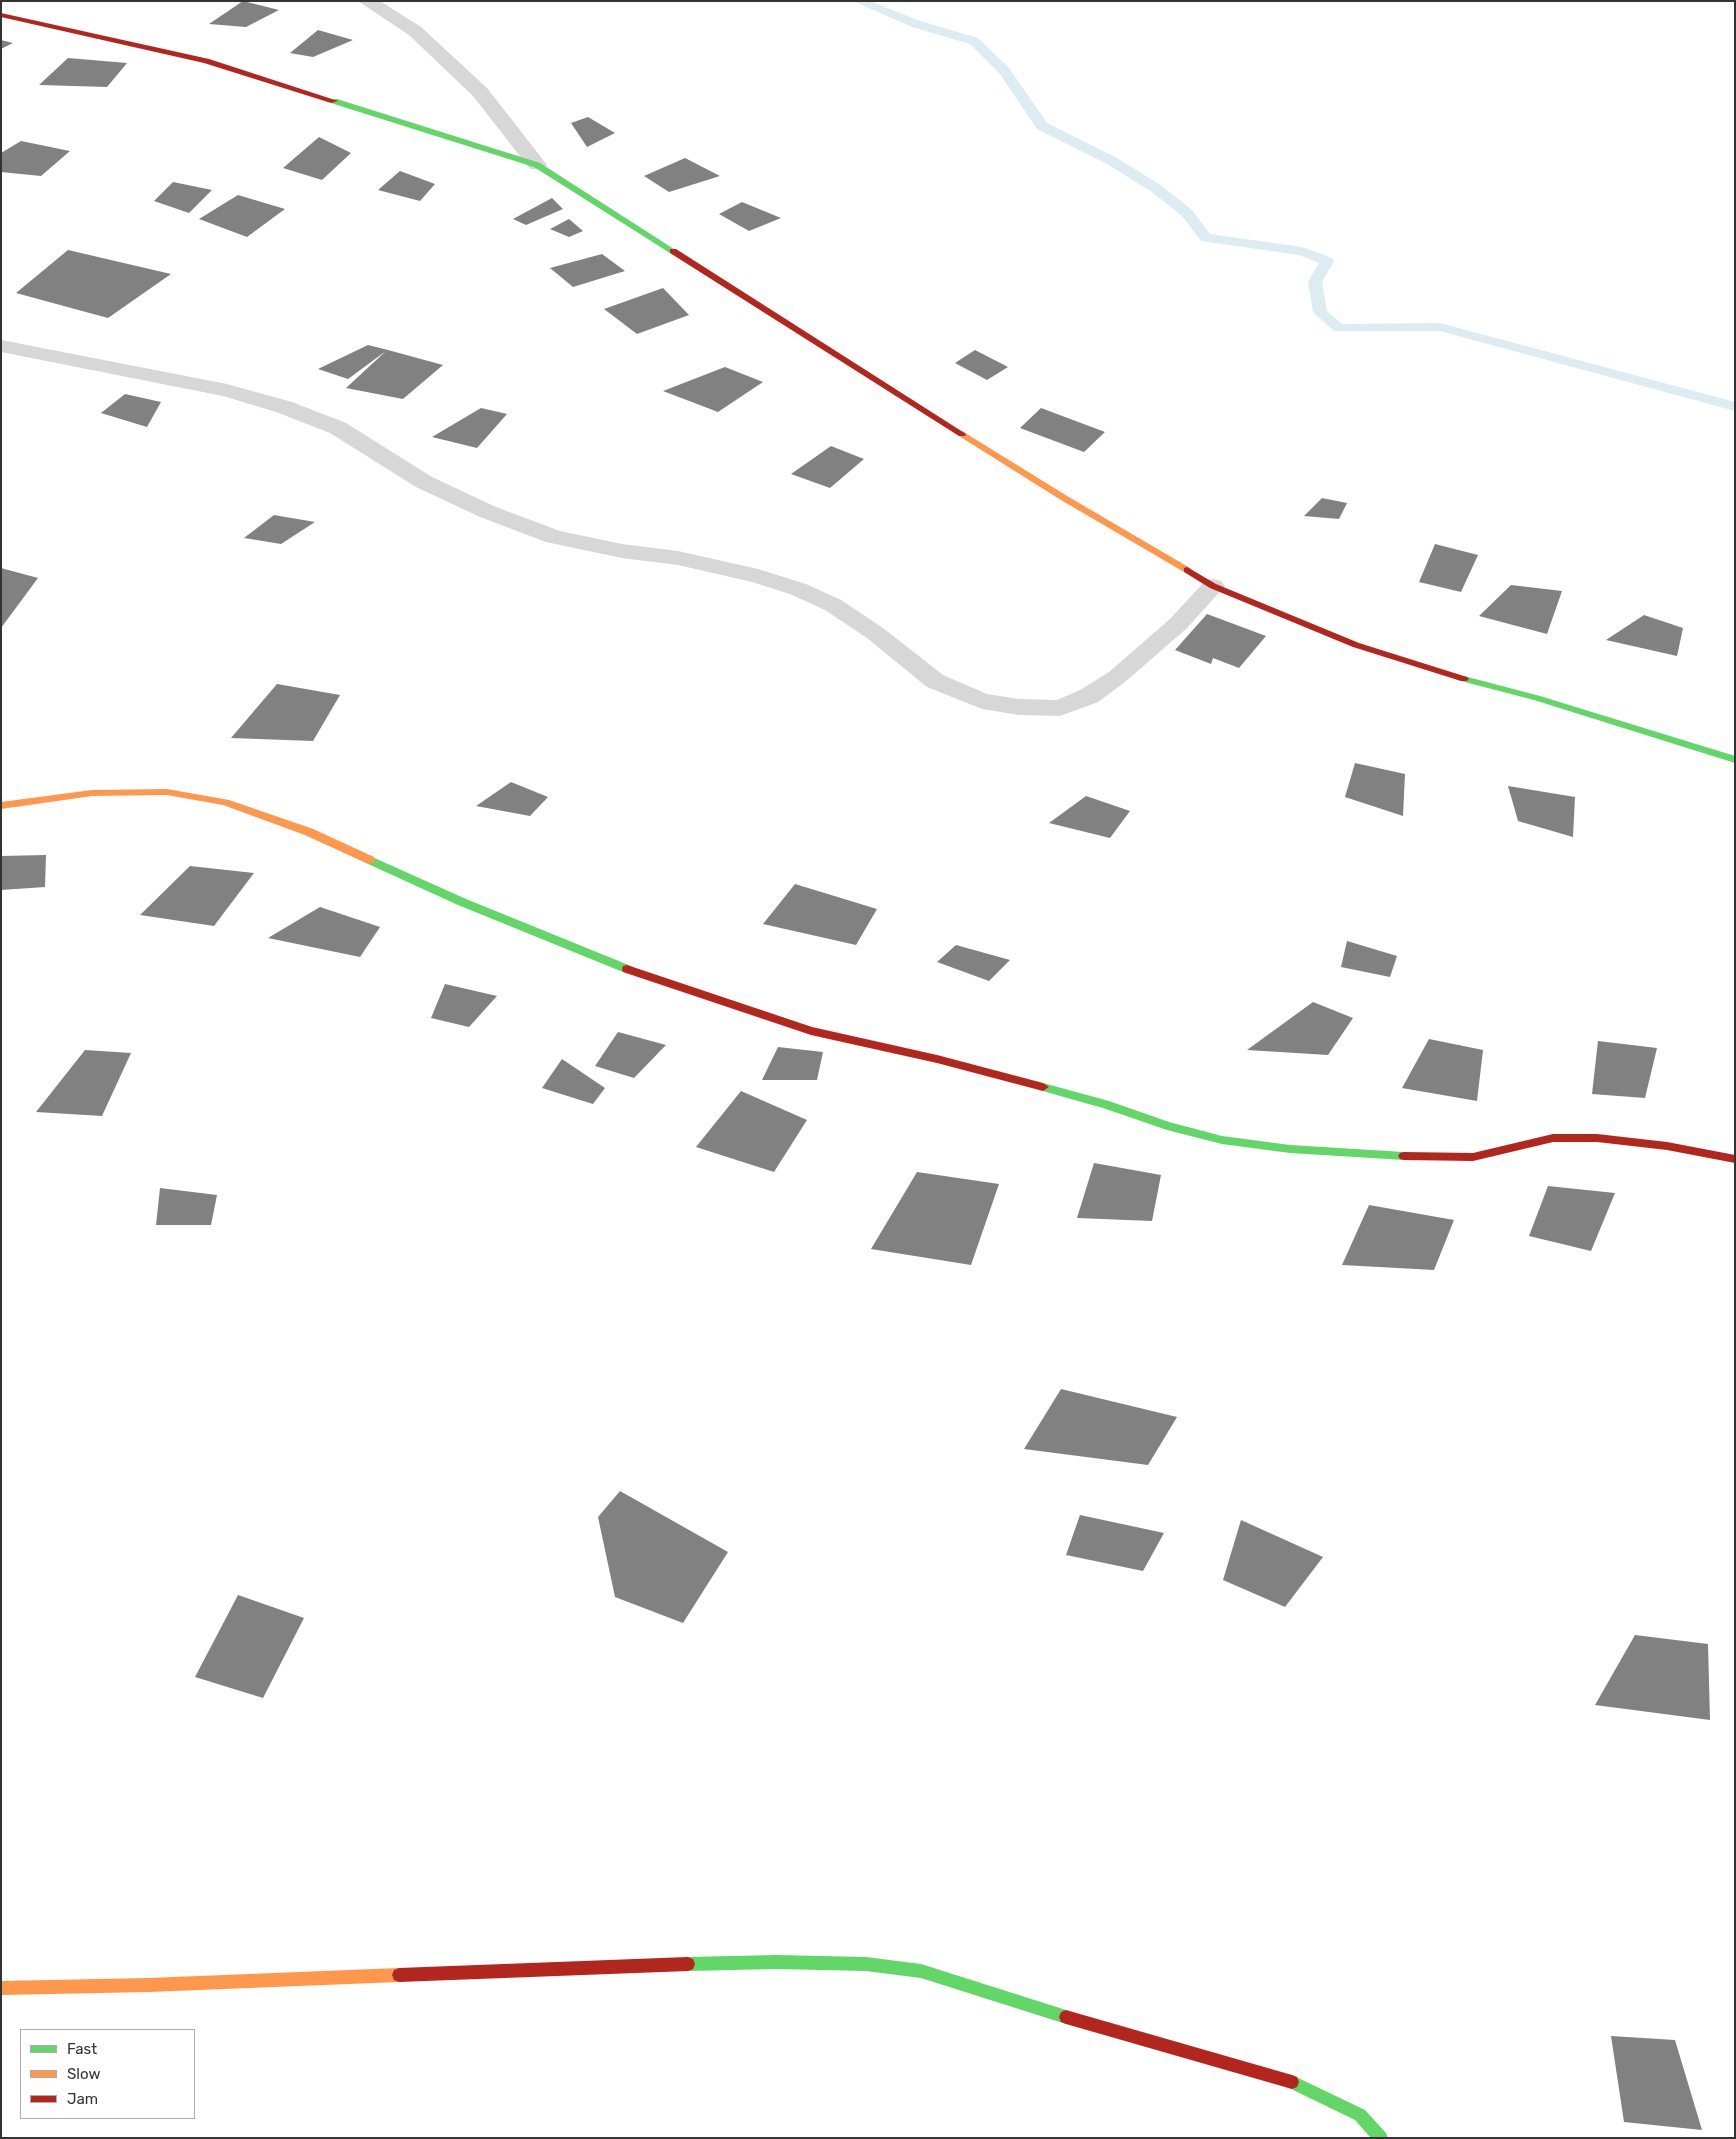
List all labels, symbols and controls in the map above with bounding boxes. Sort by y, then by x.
legend [20,2029,195,2119]
text: Fast [67,2040,97,2058]
text: Slow [67,2065,100,2083]
text: Jam [67,2090,98,2108]

